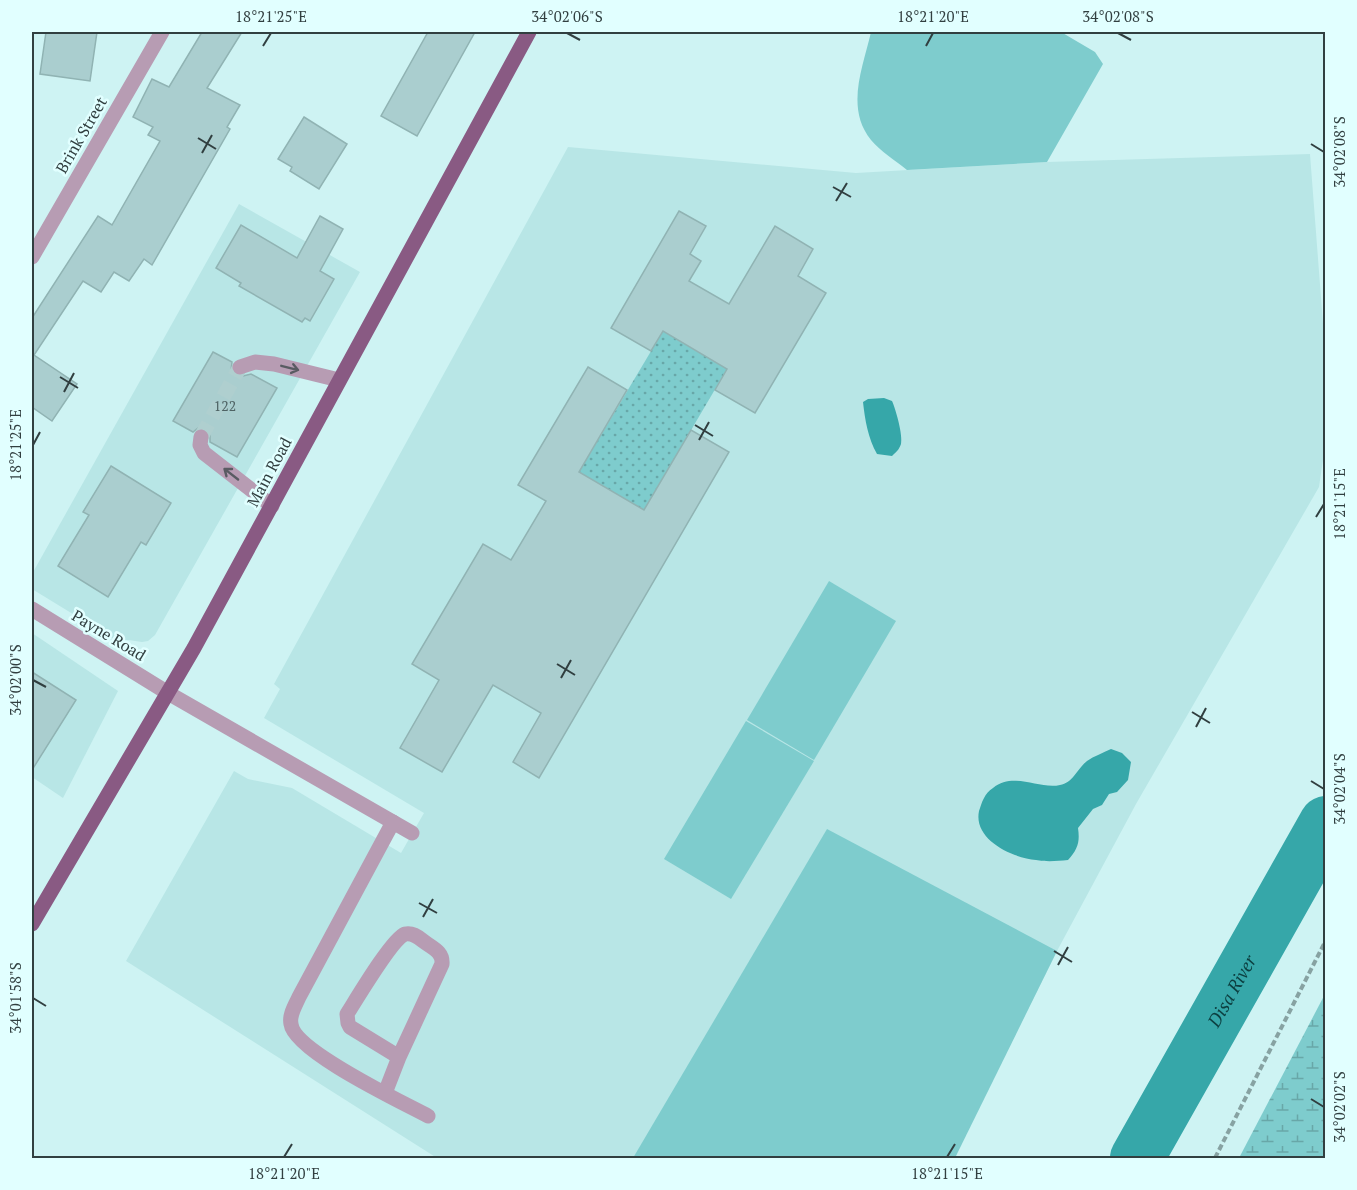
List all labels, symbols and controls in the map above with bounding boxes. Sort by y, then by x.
text: 18°21'25"E [235,6,307,26]
text: 34°02'06"S [531,6,603,26]
text: 18°21'20"E [897,6,969,26]
text: 34°02'08"S [1082,6,1154,26]
street label: Brink Street [50,93,112,177]
text: 34°02'08"S [1329,116,1349,188]
one-way arrow [280,362,299,374]
house number: 122 [214,396,236,415]
text: 18°21'25"E [5,409,25,481]
street label: Main Road [241,433,297,511]
one-way arrow [223,468,239,481]
text: 18°21'15"E [1329,468,1349,540]
street label: Payne Road [68,604,150,666]
text: 34°02'00"S [5,644,25,716]
text: 34°02'04"S [1329,753,1349,825]
water label: Disa River [1201,950,1262,1032]
text: 34°01'58"S [5,962,25,1034]
text: 34°02'02"S [1329,1071,1349,1143]
text: 18°21'20"E [248,1163,320,1183]
text: 18°21'15"E [911,1163,983,1183]

